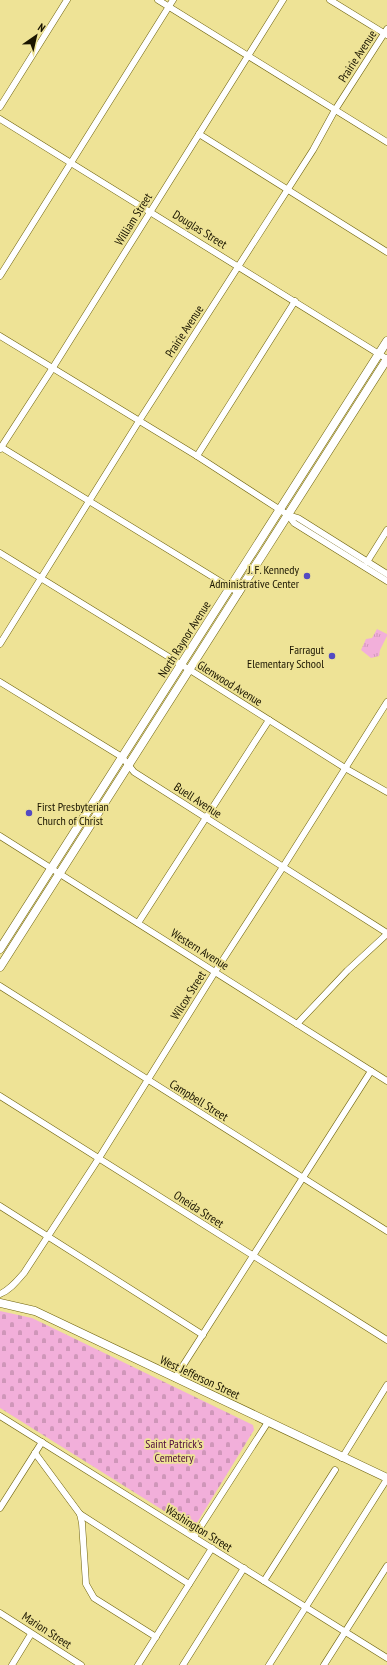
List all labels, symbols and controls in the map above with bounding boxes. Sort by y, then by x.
north arrow [16,16,56,56]
text: N [35,20,48,35]
street label: Prairie Avenue [335,27,379,85]
street label: William Street [111,189,155,248]
street label: Douglas Street [170,206,230,252]
street label: Prairie Avenue [162,302,206,360]
place label: J. F. Kennedy Administrative Center [210,562,300,591]
marker: J. F. Kennedy Administrative Center [302,571,312,581]
street label: North Raynor Avenue [154,598,214,680]
place label: Farragut Elementary School [247,642,325,671]
marker: Farragut Elementary School [327,651,337,661]
street label: Glenwood Avenue [195,657,265,709]
street label: Buell Avenue [171,779,225,821]
place label: First Presbyterian Church of Christ [37,799,109,828]
marker: First Presbyterian Church of Christ [24,808,34,818]
street label: Western Avenue [168,925,232,973]
street label: Wilcox Street [167,967,209,1022]
street label: Campbell Street [167,1076,232,1124]
street label: Oneida Street [171,1187,227,1231]
street label: West Jefferson Street [158,1352,243,1402]
park label: Saint Patrick's Cemetery [145,1436,203,1465]
street label: Washington Street [163,1502,236,1555]
street label: Marion Street [19,1608,75,1652]

